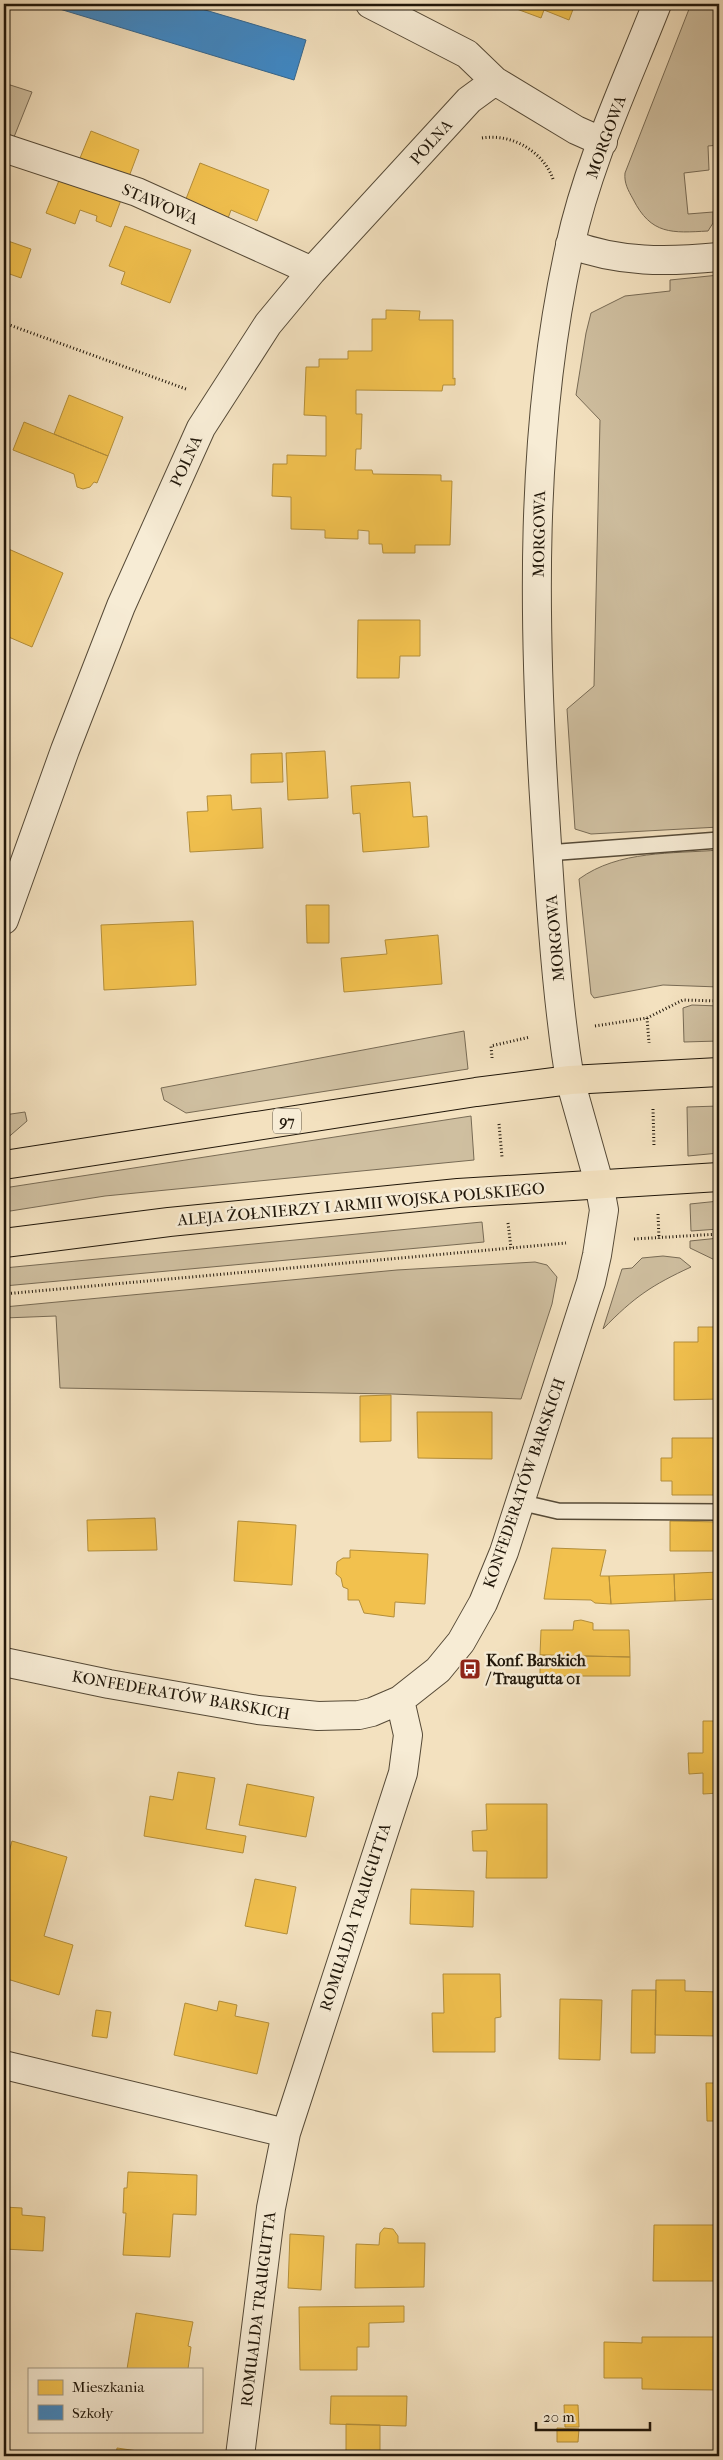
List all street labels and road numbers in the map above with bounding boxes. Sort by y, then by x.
street label: MORGOWA [582,92,630,181]
street label: POLNA [406,115,457,168]
street label: STAWOWA [119,180,201,229]
street label: POLNA [166,432,206,489]
street label: MORGOWA [529,490,549,578]
street label: MORGOWA [542,893,568,982]
road number: 97 [273,1108,301,1134]
street label: ALEJA ŻOŁNIERZY I ARMII WOJSKA POLSKIEGO [176,1178,545,1230]
street label: KONFEDERATÓW BARSKICH [478,1375,569,1591]
street label: KONFEDERATÓW BARSKICH [70,1665,292,1724]
street label: ROMUALDA TRAUGUTTA [316,1820,395,2013]
street label: ROMUALDA TRAUGUTTA [237,2210,279,2408]

